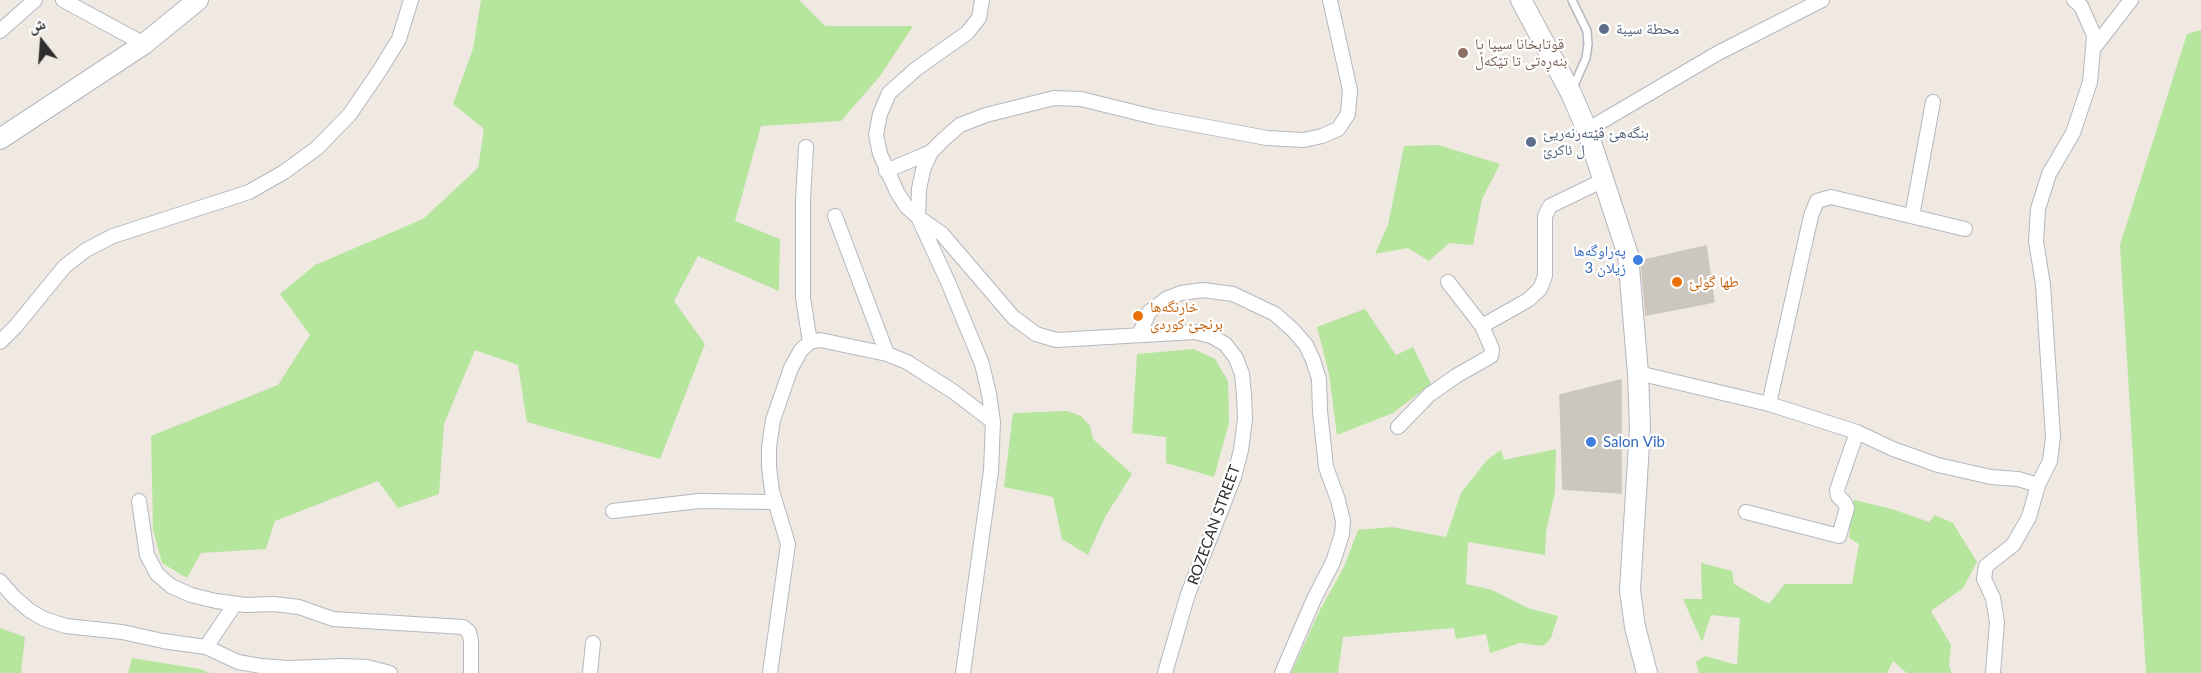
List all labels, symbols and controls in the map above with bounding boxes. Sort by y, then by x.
north arrow [12,12,72,72]
text: ش [26,13,47,36]
place label: محطة سيبة [1616,20,1679,38]
marker: محطة سيبة [1597,22,1611,36]
place label: قوتابخانا سیپا یا بنەڕەتی تا تێکەڵ [1475,35,1567,70]
marker: قوتابخانا سیپا یا بنەڕەتی تا تێکەڵ [1456,46,1470,60]
place label: بنگەهێ ڤێتەرنەریێ ل ئاکرێ [1543,124,1649,159]
marker: بنگەهێ ڤێتەرنەریێ ل ئاکرێ [1524,135,1538,149]
place label: پەراوگەها زیلان 3 [1573,242,1626,277]
marker: پەراوگەها زیلان 3 [1631,253,1645,267]
place label: طها گولێ [1689,273,1739,291]
marker: طها گولێ [1670,275,1684,289]
place label: خارنگەها برنجێ کوردی [1150,298,1223,333]
marker: خارنگەها برنجێ کوردی [1131,309,1145,323]
place label: Salon Vib [1603,433,1665,451]
marker: Salon Vib [1584,435,1598,449]
street label: ROZECAN STREET [1184,462,1244,588]

